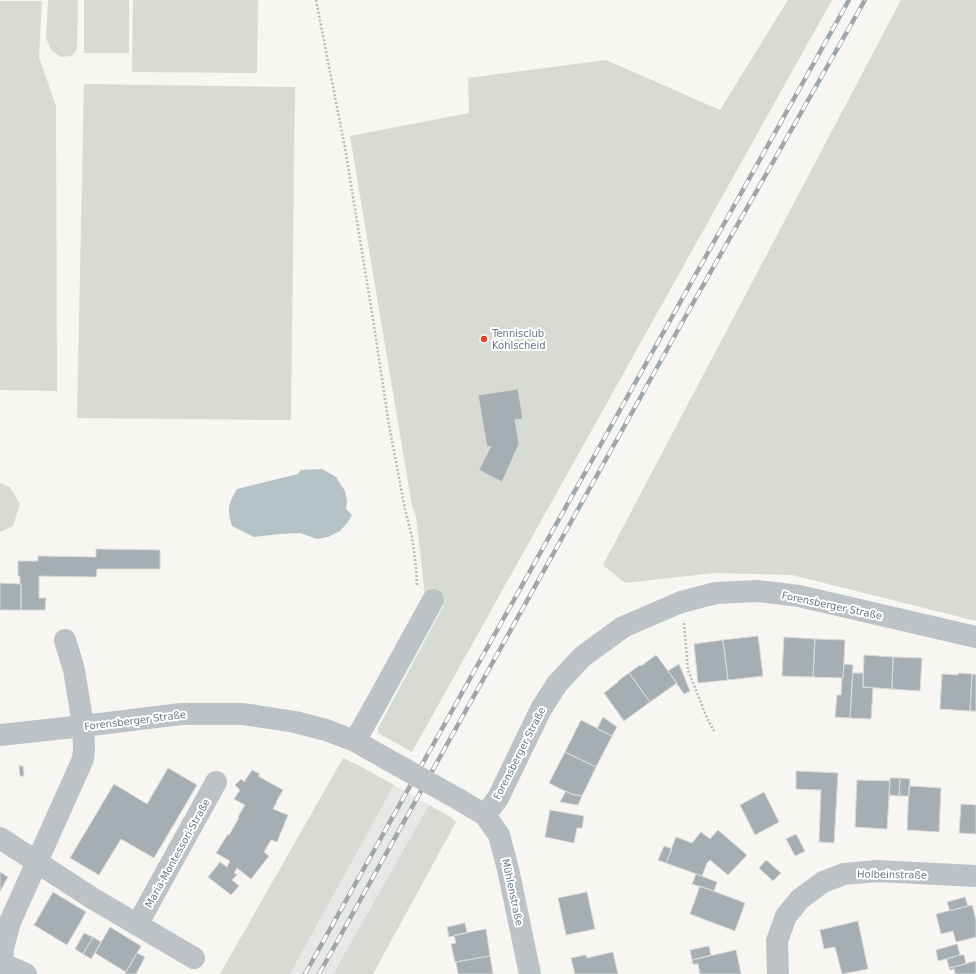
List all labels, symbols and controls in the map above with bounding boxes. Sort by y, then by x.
place label: Tennisclub Kohlscheid [491,328,546,351]
marker: Tennisclub Kohlscheid [479,334,489,344]
street label: Forensberger Straße [781,589,883,622]
street label: Forensberger Straße [491,705,548,801]
street label: Forensberger Straße [84,709,186,732]
street label: Maria-Montessori-Straße [143,797,212,909]
street label: Mühlenstraße [500,858,525,927]
street label: Holbeinstraße [857,868,927,881]

